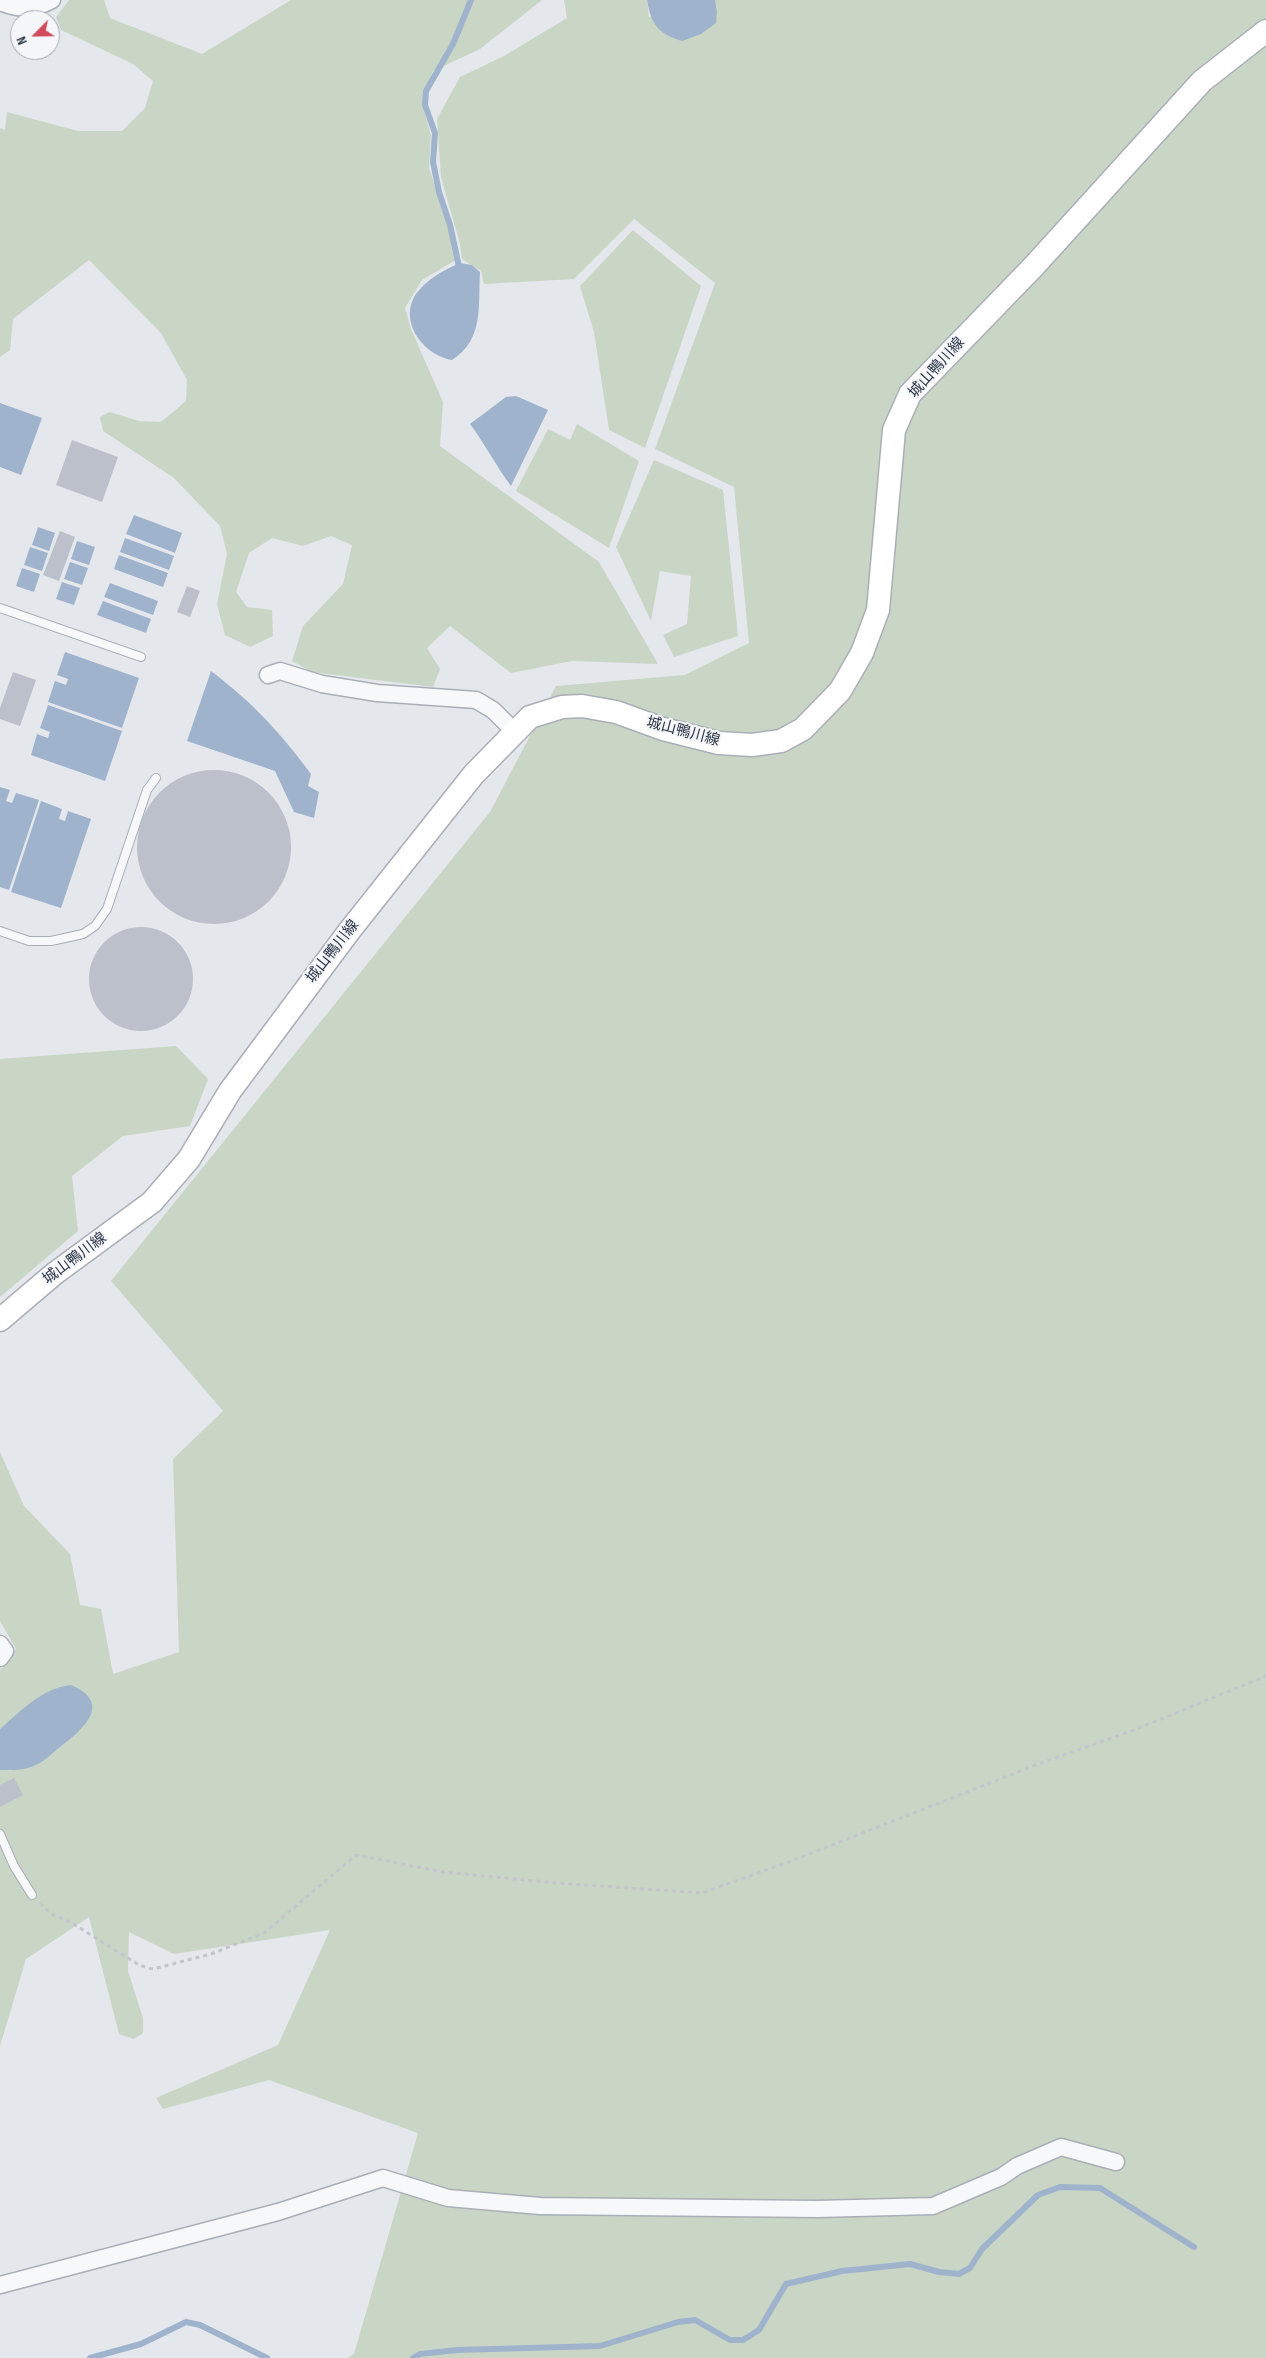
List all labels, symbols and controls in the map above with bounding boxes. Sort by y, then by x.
north arrow [10,10,60,60]
text: N [12,34,31,47]
street label: 城山鴨川線 [905,334,969,402]
street label: 城山鴨川線 [644,714,722,750]
street label: 城山鴨川線 [303,917,363,987]
street label: 城山鴨川線 [40,1229,110,1289]

